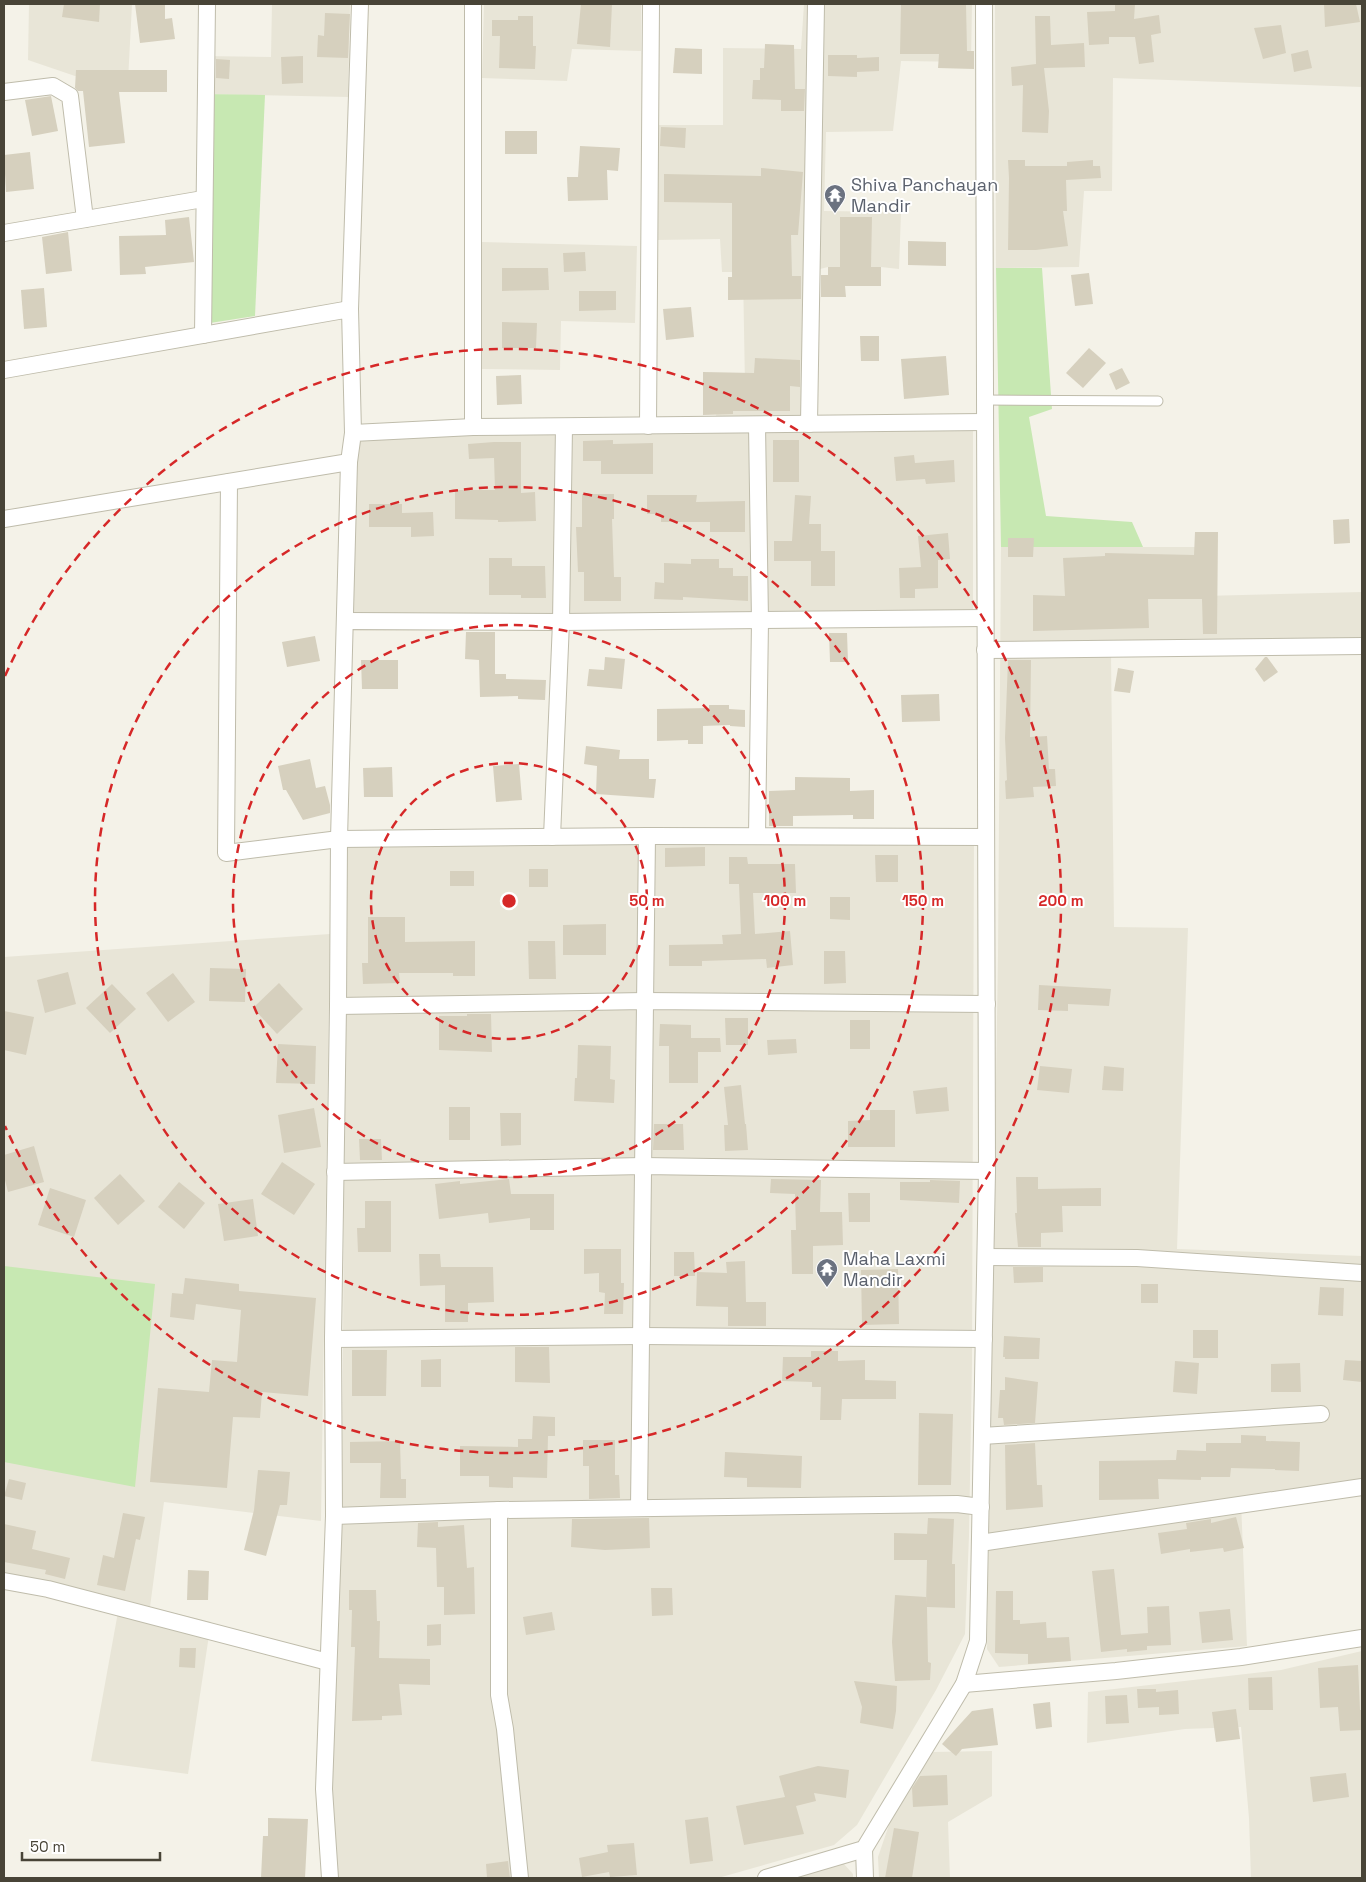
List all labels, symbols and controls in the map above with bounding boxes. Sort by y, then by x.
place label: Shiva Panchayan Mandir [851,173,998,217]
temple icon: Shiva Panchayan Mandir [823,183,847,214]
text: 50 m [629,891,665,910]
text: 100 m [764,891,806,910]
text: 150 m [902,891,944,910]
text: 200 m [1039,891,1083,910]
centre of rings [500,892,518,910]
place label: Maha Laxmi Mandir [843,1247,946,1291]
temple icon: Maha Laxmi Mandir [815,1257,839,1288]
scale bar [22,1830,160,1862]
text: 50 m [30,1837,65,1856]

